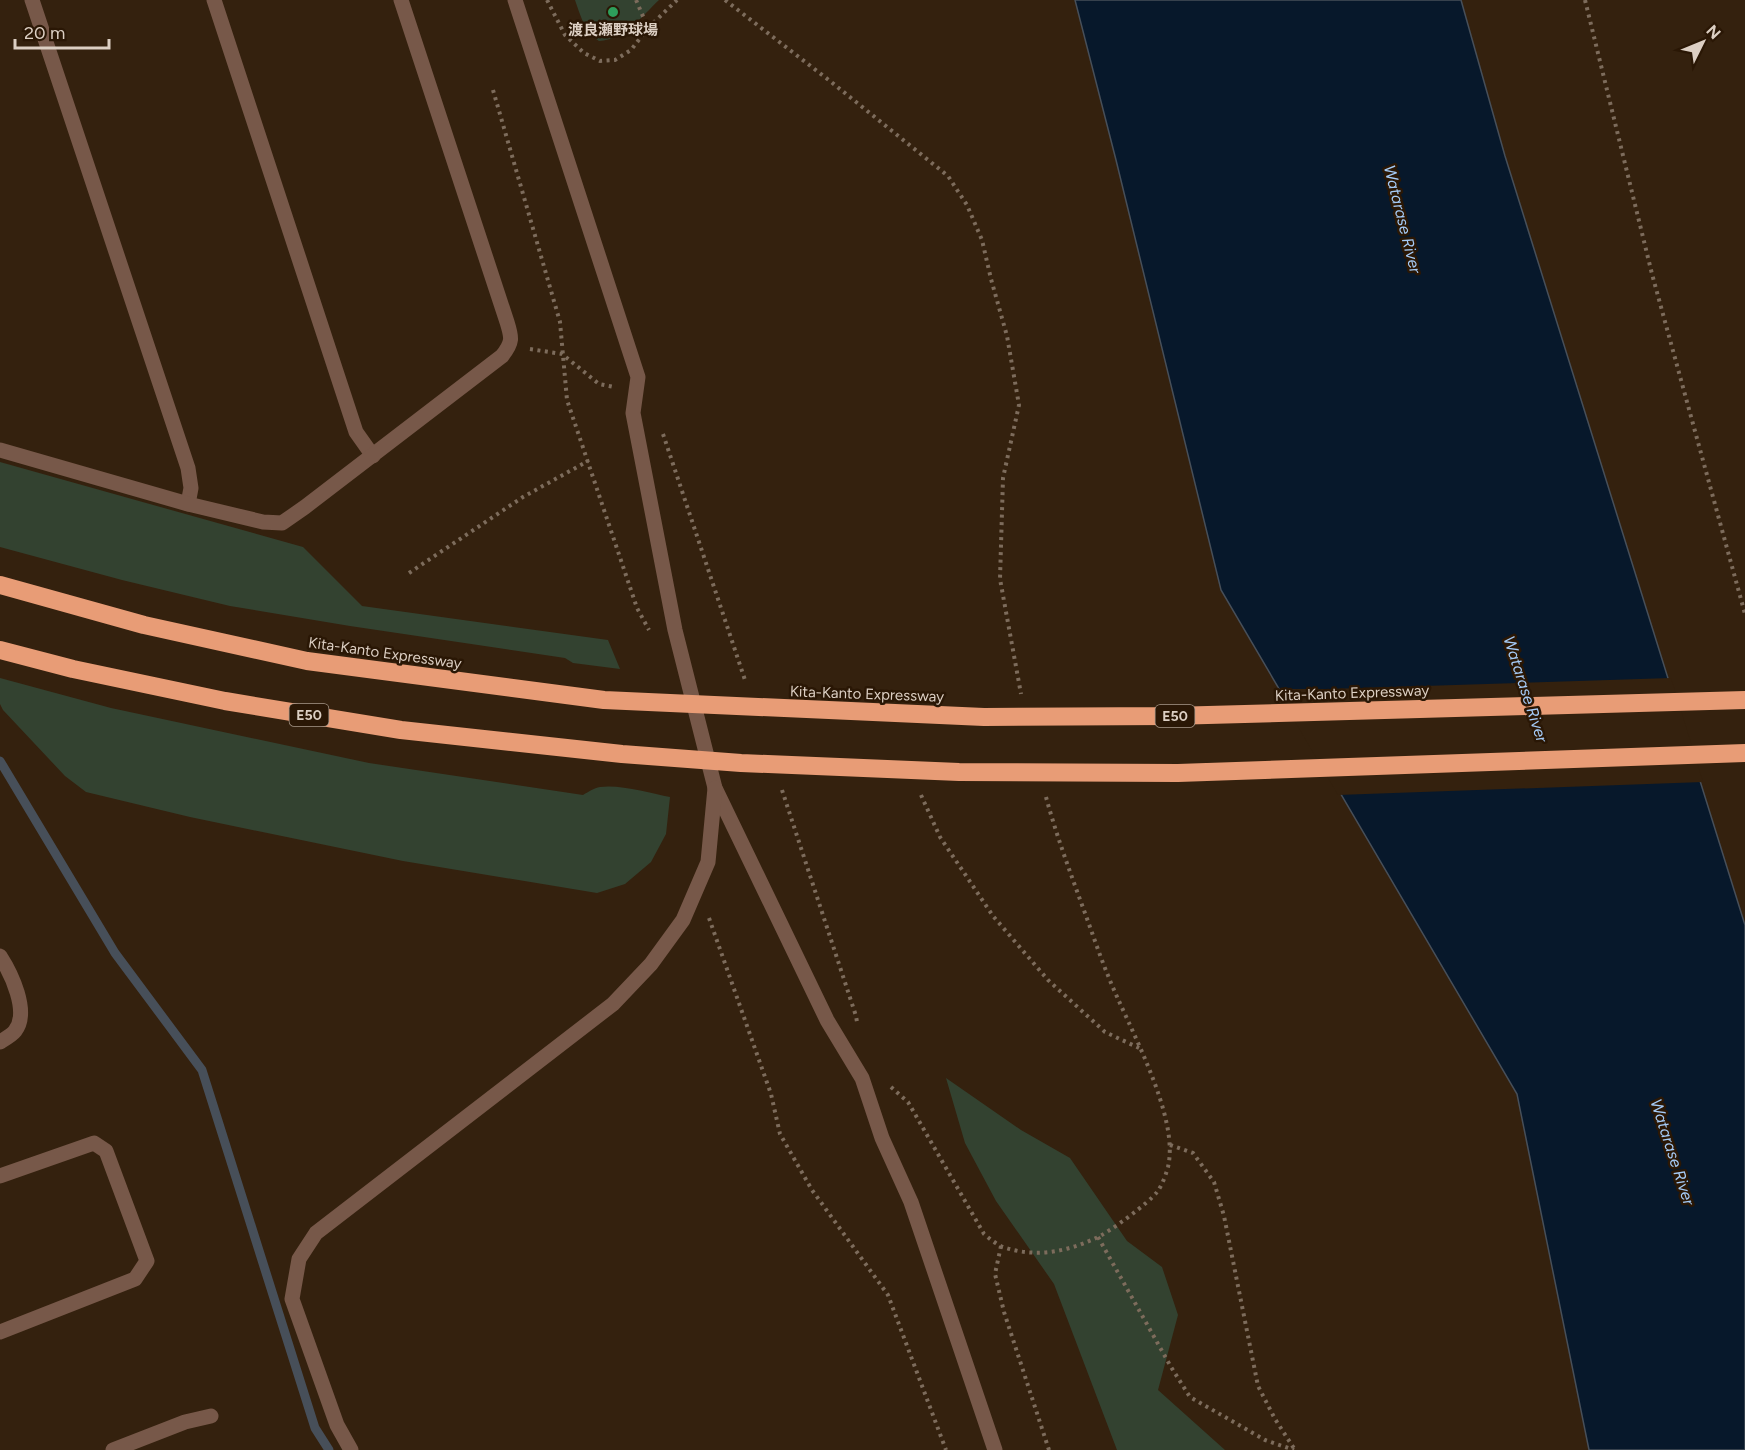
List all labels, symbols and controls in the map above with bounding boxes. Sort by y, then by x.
marker: 渡良瀬野球場 [606,5,620,19]
scale bar [15,12,110,50]
north arrow [1673,12,1733,72]
place label: 渡良瀬野球場 [568,21,658,39]
text: N [1702,21,1725,43]
text: 20 m [24,22,65,44]
water label: Watarase River [1380,163,1425,276]
street label: Kita-Kanto Expressway [307,633,463,673]
water label: Watarase River [1499,634,1552,745]
street label: Kita-Kanto Expressway [1275,681,1430,705]
street label: Kita-Kanto Expressway [790,682,945,706]
road number: E50 [290,704,328,726]
road number: E50 [1156,705,1194,727]
water label: Watarase River [1646,1097,1699,1208]

